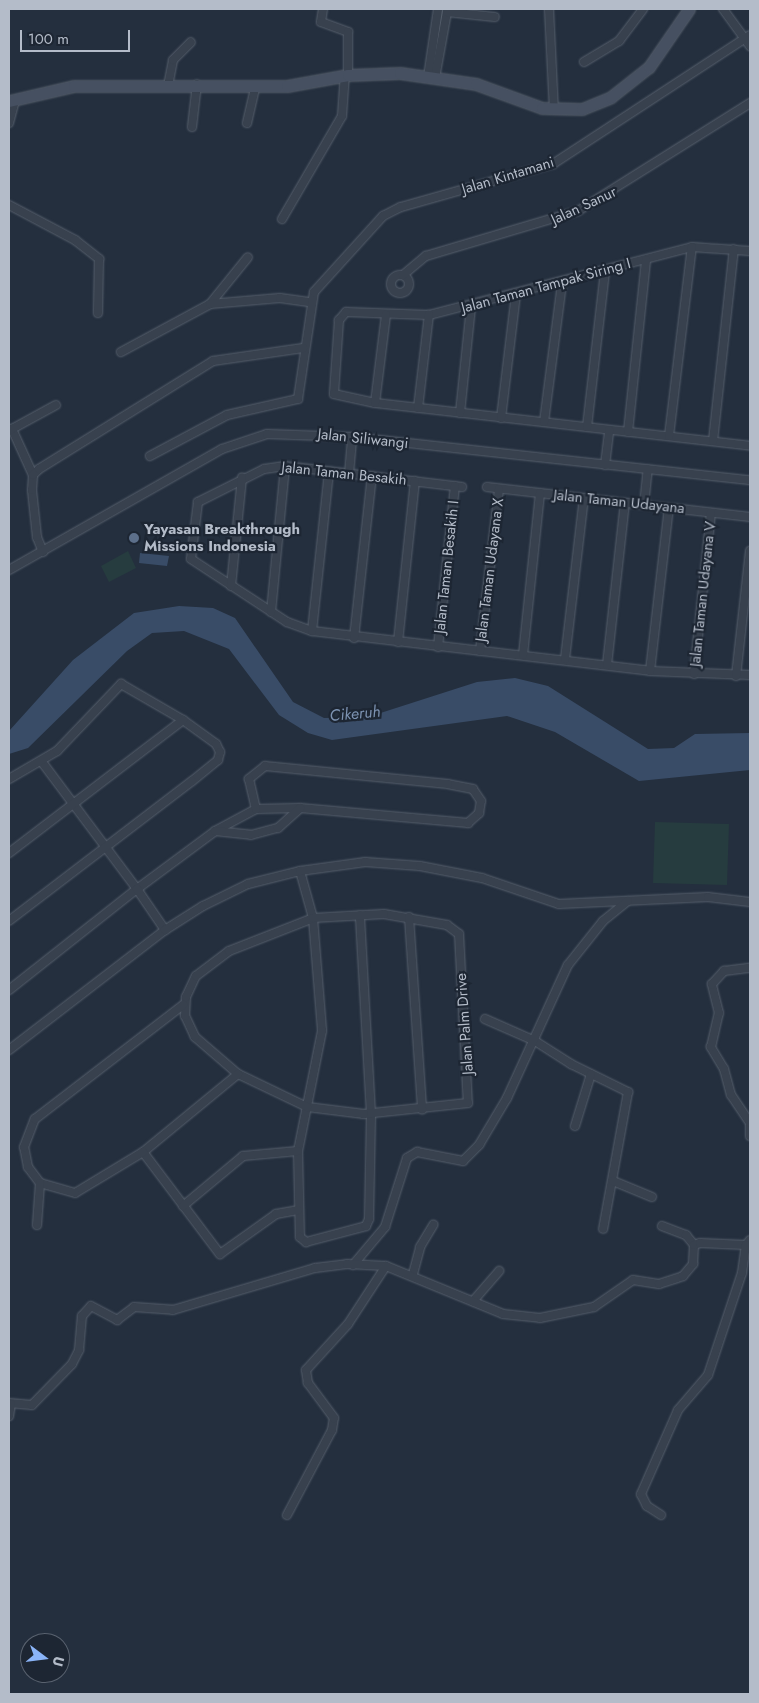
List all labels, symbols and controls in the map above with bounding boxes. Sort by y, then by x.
scale bar [22,20,132,52]
text: 100 m [28,28,69,50]
street label: Jalan Kintamani [460,153,556,199]
street label: Jalan Sanur [548,183,620,229]
street label: Jalan Taman Tampak Siring I [459,255,633,317]
street label: Jalan Siliwangi [317,425,409,453]
street label: Jalan Taman Besakih [281,458,407,490]
street label: Jalan Taman Udayana [553,486,685,518]
street label: Jalan Taman Udayana X [472,497,508,643]
street label: Jalan Taman Besakih I [431,500,463,634]
place label: Yayasan Breakthrough Missions Indonesia [144,520,300,555]
street label: Jalan Taman Udayana V [686,520,720,668]
marker: Yayasan Breakthrough Missions Indonesia [128,532,140,544]
water label: Cikeruh [329,702,381,726]
street label: Jalan Palm Drive [452,973,478,1075]
north arrow [20,1633,70,1683]
text: U [48,1654,69,1669]

